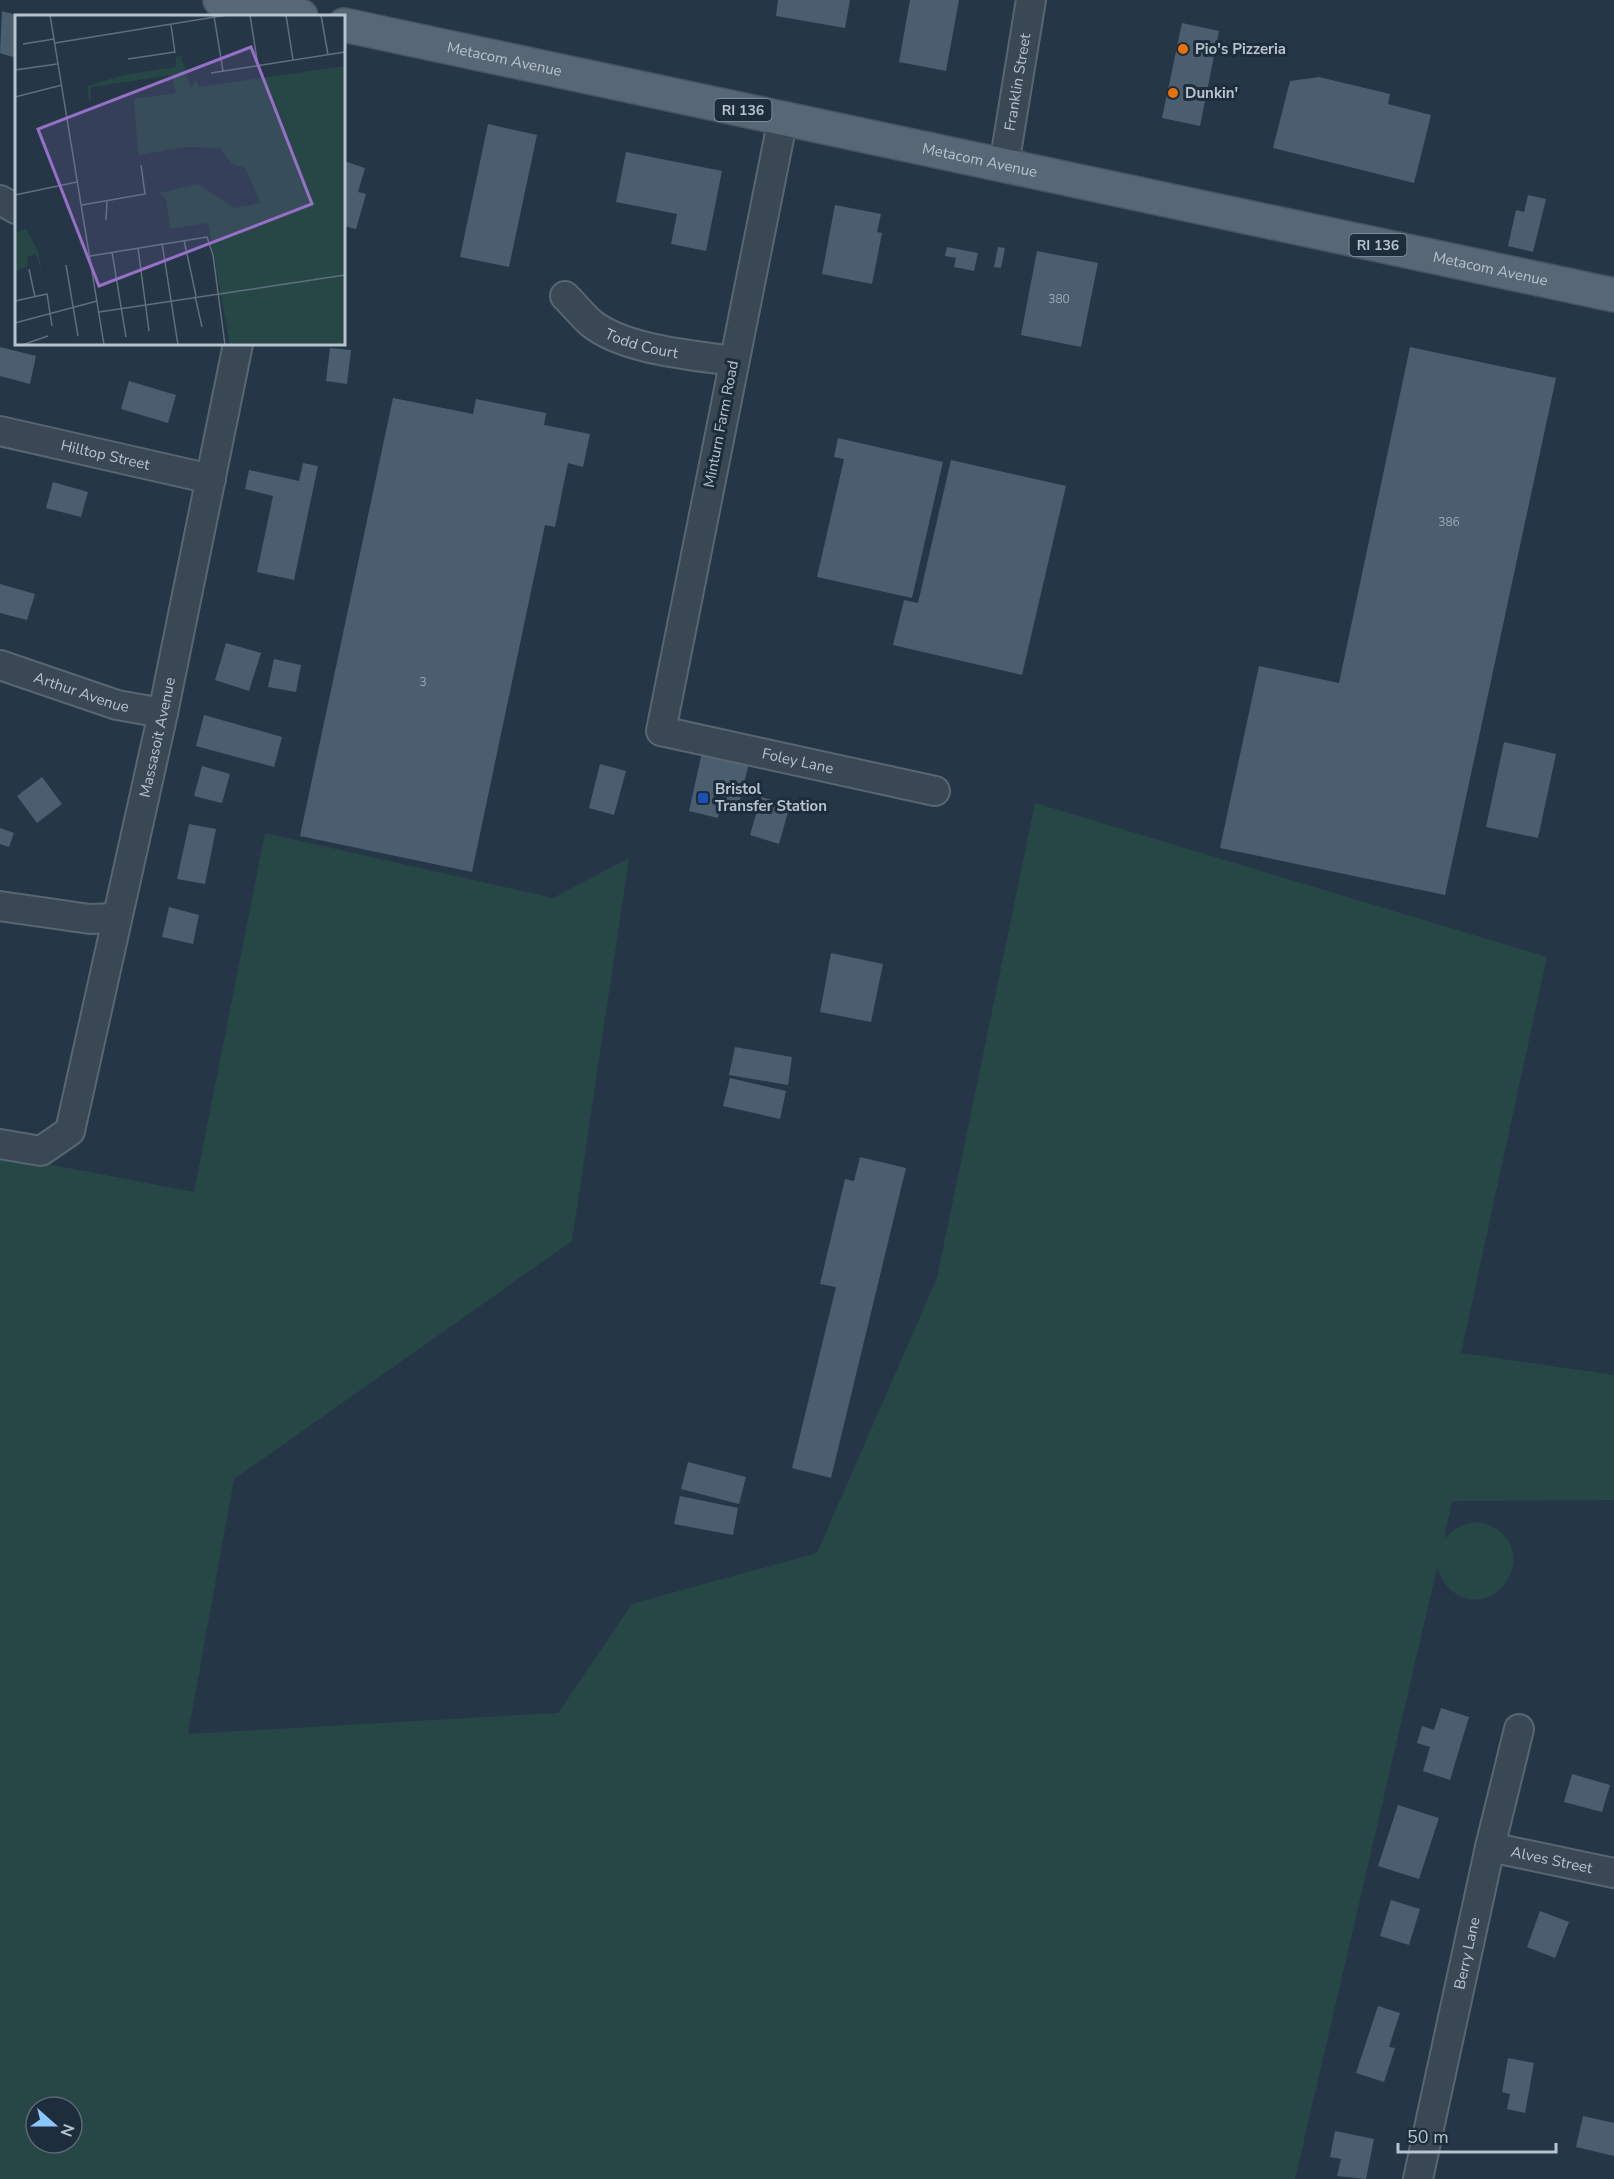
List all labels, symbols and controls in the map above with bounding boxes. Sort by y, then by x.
inset map [15,15,345,345]
street label: Franklin Street [1000,31,1036,132]
street label: Metacom Avenue [445,37,564,81]
place label: Pio's Pizzeria [1195,39,1286,59]
marker: Pio's Pizzeria [1176,42,1190,56]
place label: Dunkin' [1185,83,1238,103]
marker: Dunkin' [1166,86,1180,100]
road number: RI 136 [714,99,771,121]
street label: Metacom Avenue [921,138,1039,182]
road number: RI 136 [1350,234,1406,256]
street label: Metacom Avenue [1431,247,1550,291]
house number: 380 [1048,291,1070,307]
street label: Todd Court [602,324,680,363]
street label: Minturn Farm Road [699,359,743,489]
street label: Hilltop Street [59,435,153,475]
house number: 386 [1438,514,1460,530]
street label: Arthur Avenue [31,667,131,717]
house number: 3 [419,674,427,690]
street label: Massasoit Avenue [135,676,180,799]
street label: Foley Lane [760,743,835,778]
place label: Bristol Transfer Station [715,779,827,816]
marker: Bristol Transfer Station [696,791,710,805]
street label: Alves Street [1509,1842,1595,1878]
street label: Berry Lane [1449,1915,1485,1991]
north arrow [24,2095,84,2155]
scale bar [1398,2116,1556,2154]
text: N [55,2120,79,2140]
text: 50 m [1407,2125,1449,2149]

